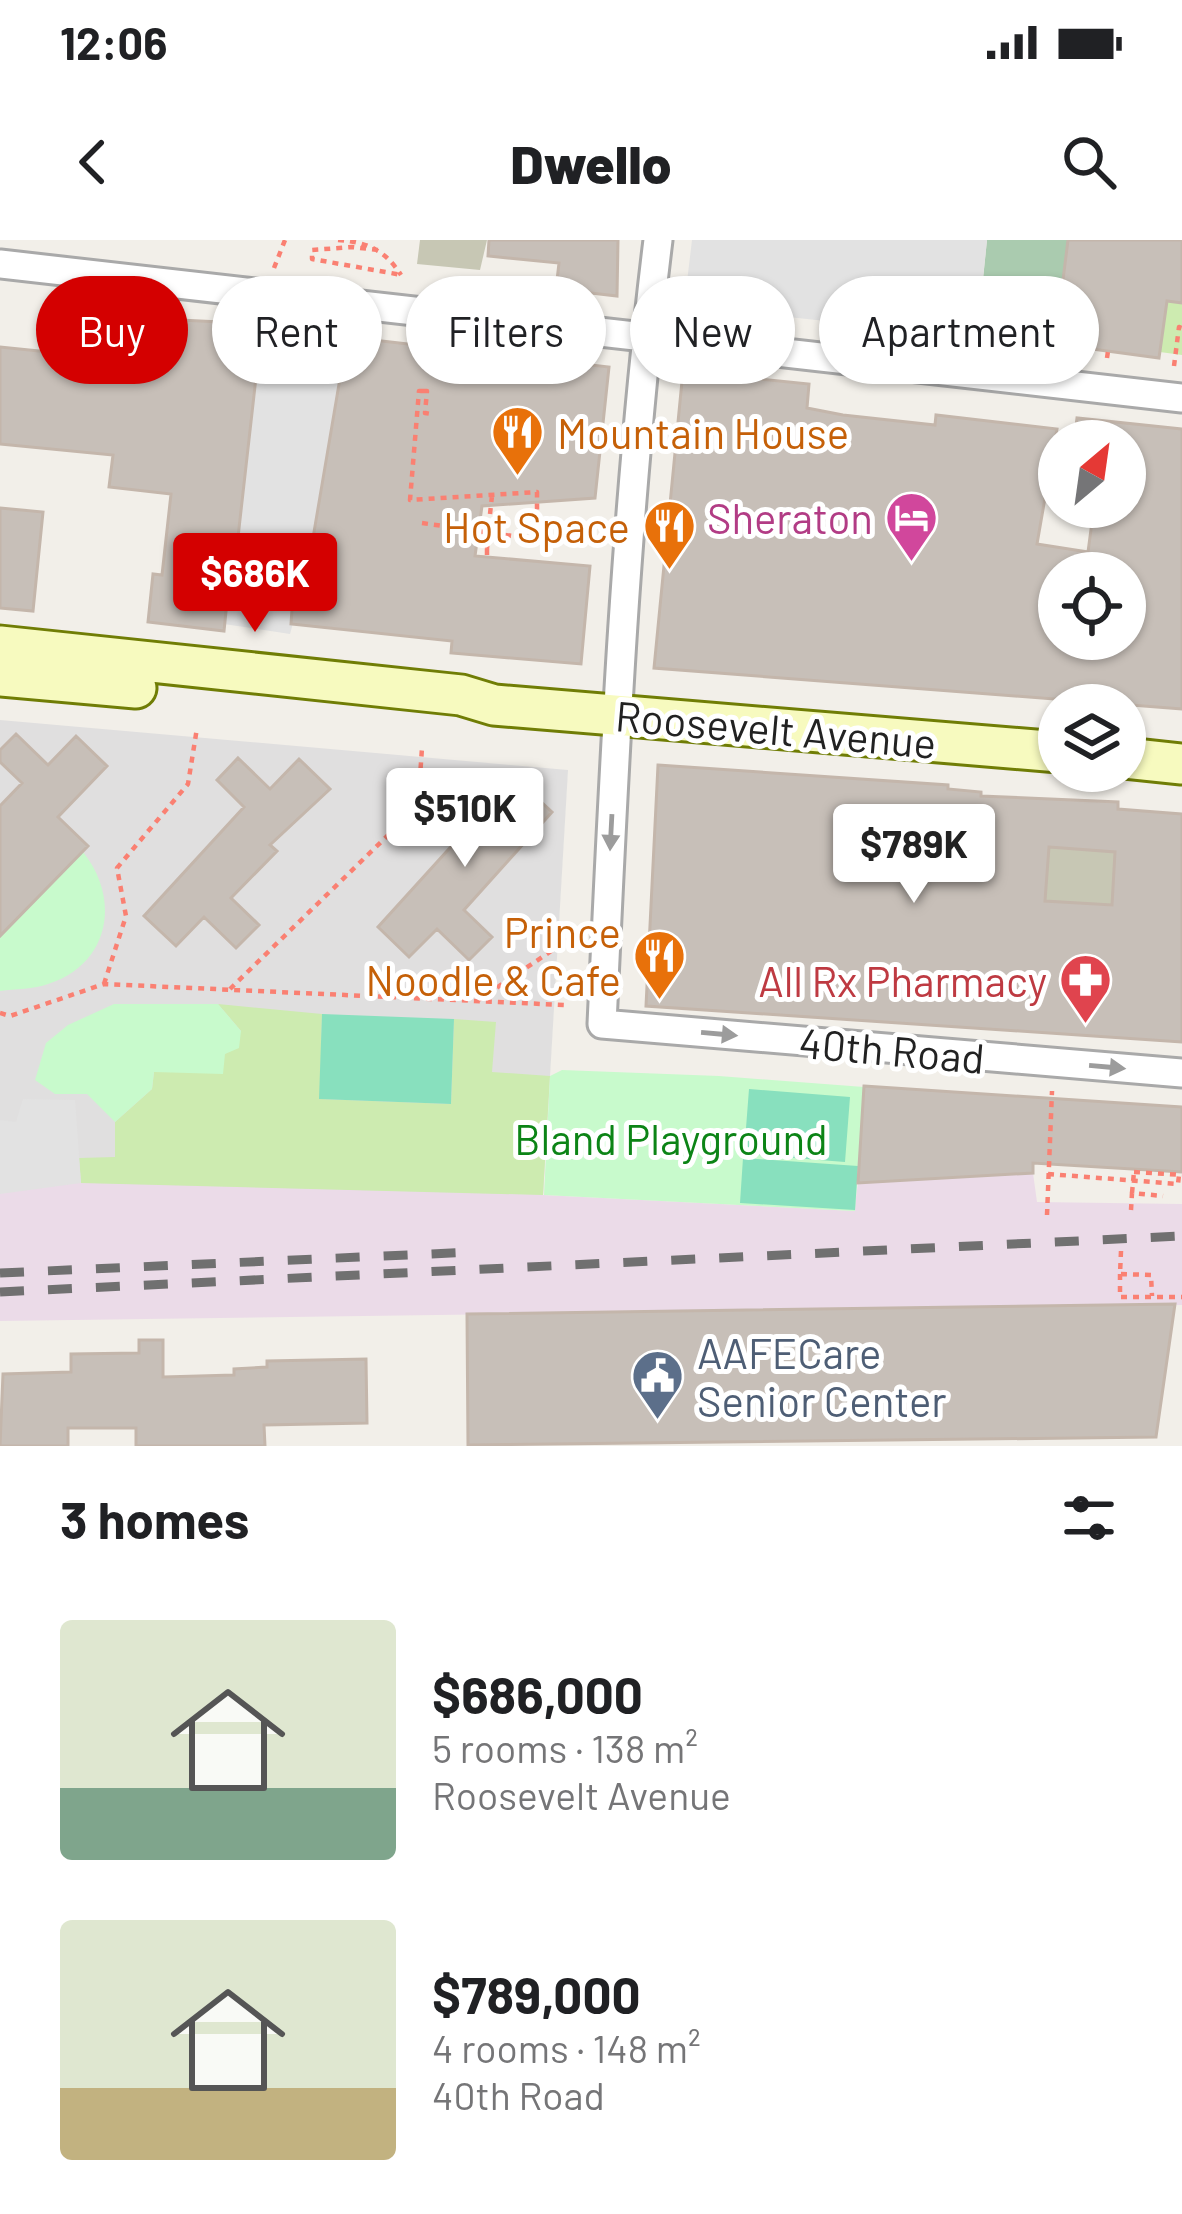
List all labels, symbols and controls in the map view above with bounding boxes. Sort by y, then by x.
text: 12:06 [60,15,167,69]
icon: back [60,129,126,195]
icon: search [1056,129,1122,195]
text: Dwello [510,130,672,195]
chip: Buy [36,276,188,384]
chip: Rent [212,276,382,384]
chip: Filters [406,276,606,384]
chip: New [630,276,795,384]
chip: Apartment [819,276,1099,384]
restaurant icon: Mountain House [490,404,546,478]
place label: Mountain House [557,407,849,457]
north arrow [1038,420,1146,528]
map controls [1038,420,1146,792]
hotel icon: Sheraton [884,489,940,563]
place label: Sheraton [707,492,873,542]
restaurant icon: Hot Space [641,498,697,572]
place label: Hot Space [443,501,630,552]
pin: $686K [171,533,339,635]
text: $686K [200,548,310,595]
button: locate [1038,552,1146,660]
button: layers [1038,684,1146,792]
street label: Roosevelt Avenue [614,689,938,767]
pin: $510K [381,768,549,870]
text: $510K [413,783,517,830]
pin: $789K [830,804,998,906]
one-way arrow [601,814,620,852]
text: $789K [860,819,968,866]
place label: Prince Noodle & Cafe [366,906,621,1004]
restaurant icon: Prince Noodle & Cafe [632,927,688,1001]
pharmacy icon: All Rx Pharmacy [1058,952,1114,1026]
place label: All Rx Pharmacy [758,955,1047,1006]
street label: 40th Road [797,1016,987,1082]
one-way arrow [701,1025,738,1044]
one-way arrow [1089,1058,1127,1077]
park label: Bland Playground [514,1113,828,1164]
place label: AAFECare Senior Center [697,1327,947,1425]
public building icon: AAFECare Senior Center [630,1348,686,1422]
icon: filters [1056,1485,1122,1551]
text: 3 homes [60,1488,249,1549]
text: $686,000 [432,1663,643,1724]
icon: home [156,1668,300,1812]
text: 5 rooms · 138 m² [432,1724,698,1771]
text: Roosevelt Avenue [432,1771,731,1818]
text: $789,000 [432,1963,641,2024]
icon: home [156,1968,300,2112]
text: 4 rooms · 148 m² [432,2024,701,2071]
text: 40th Road [432,2071,605,2118]

